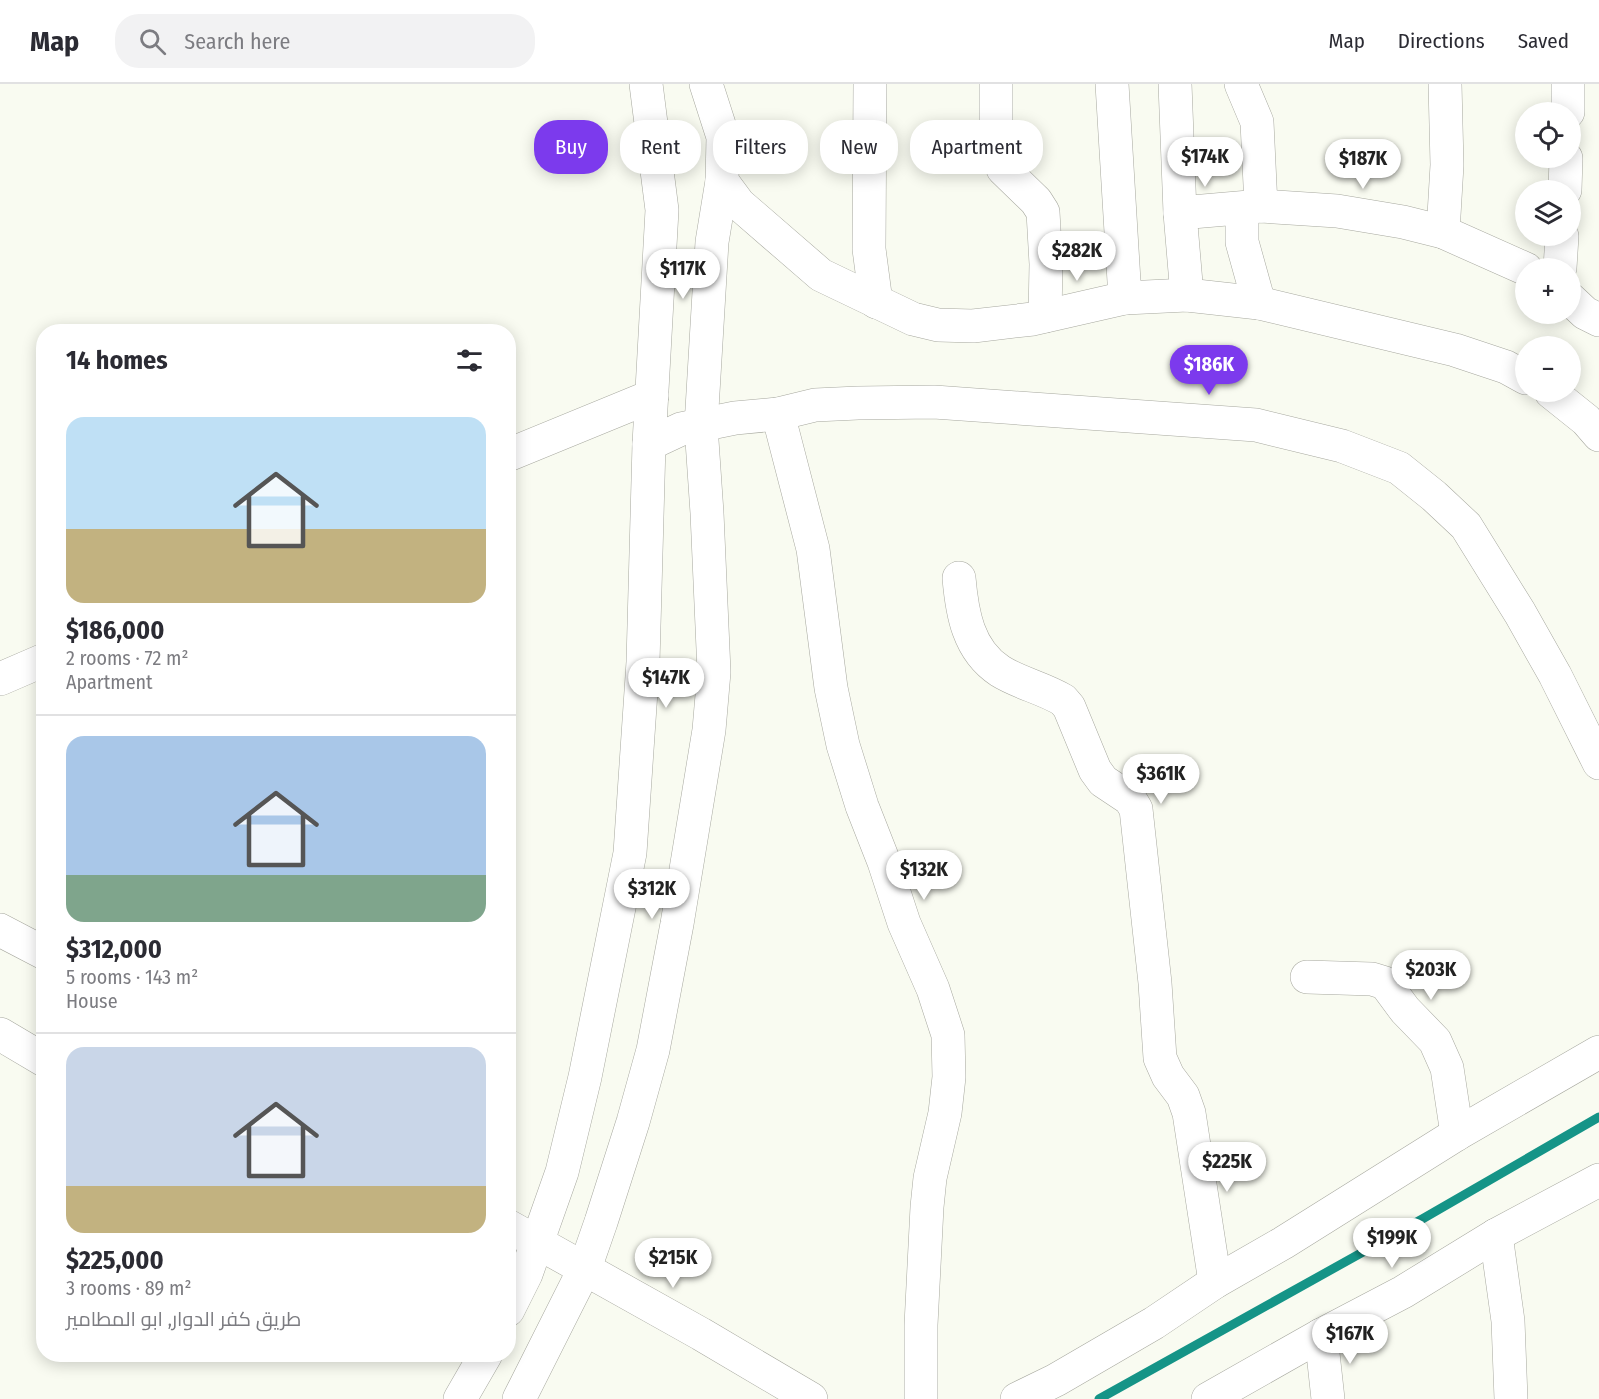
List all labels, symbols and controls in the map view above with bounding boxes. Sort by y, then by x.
search box [115,14,535,68]
text: Map [30,25,79,58]
icon: search [136,25,169,58]
text: Search here [184,28,290,55]
text: Map [1328,28,1365,54]
text: Directions [1398,28,1485,54]
text: Saved [1518,28,1569,54]
map controls [1515,102,1581,402]
button: locate [1515,102,1581,168]
chip: Buy [534,120,608,174]
chip: Rent [620,120,701,174]
chip: Filters [713,120,808,174]
chip: New [820,120,898,174]
chip: Apartment [910,120,1043,174]
pin: $174K [1163,137,1247,188]
pin: $187K [1321,139,1405,190]
text: $174K [1181,144,1229,168]
text: $187K [1339,146,1387,170]
button: layers [1515,180,1581,246]
pin: $282K [1035,231,1119,282]
text: $282K [1052,238,1102,262]
pin: $117K [641,249,725,300]
text: $117K [660,256,706,280]
button: + [1515,258,1581,324]
button: − [1515,336,1581,402]
icon: filters [453,344,486,377]
text: 14 homes [66,345,168,376]
pin: $186K [1167,345,1251,396]
text: $186K [1184,352,1234,376]
icon: home [222,456,330,564]
text: $186,000 [66,615,164,646]
text: 2 rooms · 72 m² [66,646,188,670]
pin: $147K [624,658,708,709]
text: $147K [642,665,690,689]
text: Apartment [66,670,153,694]
pin: $361K [1119,754,1203,805]
text: $361K [1137,761,1185,785]
icon: home [222,775,330,883]
pin: $132K [882,850,966,901]
text: $132K [900,857,948,881]
pin: $312K [610,869,694,920]
text: $312K [628,876,676,900]
text: $312,000 [66,934,162,965]
pin: $203K [1389,950,1473,1001]
text: $203K [1406,957,1456,981]
text: 5 rooms · 143 m² [66,965,198,989]
text: House [66,989,118,1013]
icon: home [222,1086,330,1194]
pin: $225K [1185,1142,1269,1193]
text: $225K [1202,1149,1252,1173]
pin: $199K [1350,1218,1434,1269]
text: $199K [1367,1225,1417,1249]
pin: $215K [631,1238,715,1289]
text: $225,000 [66,1245,164,1276]
text: $215K [649,1245,697,1269]
text: 3 rooms · 89 m² [66,1276,191,1300]
text: طريق كفر الدوار, ابو المطامير [66,1307,301,1331]
pin: $167K [1308,1314,1392,1365]
text: $167K [1326,1321,1374,1345]

